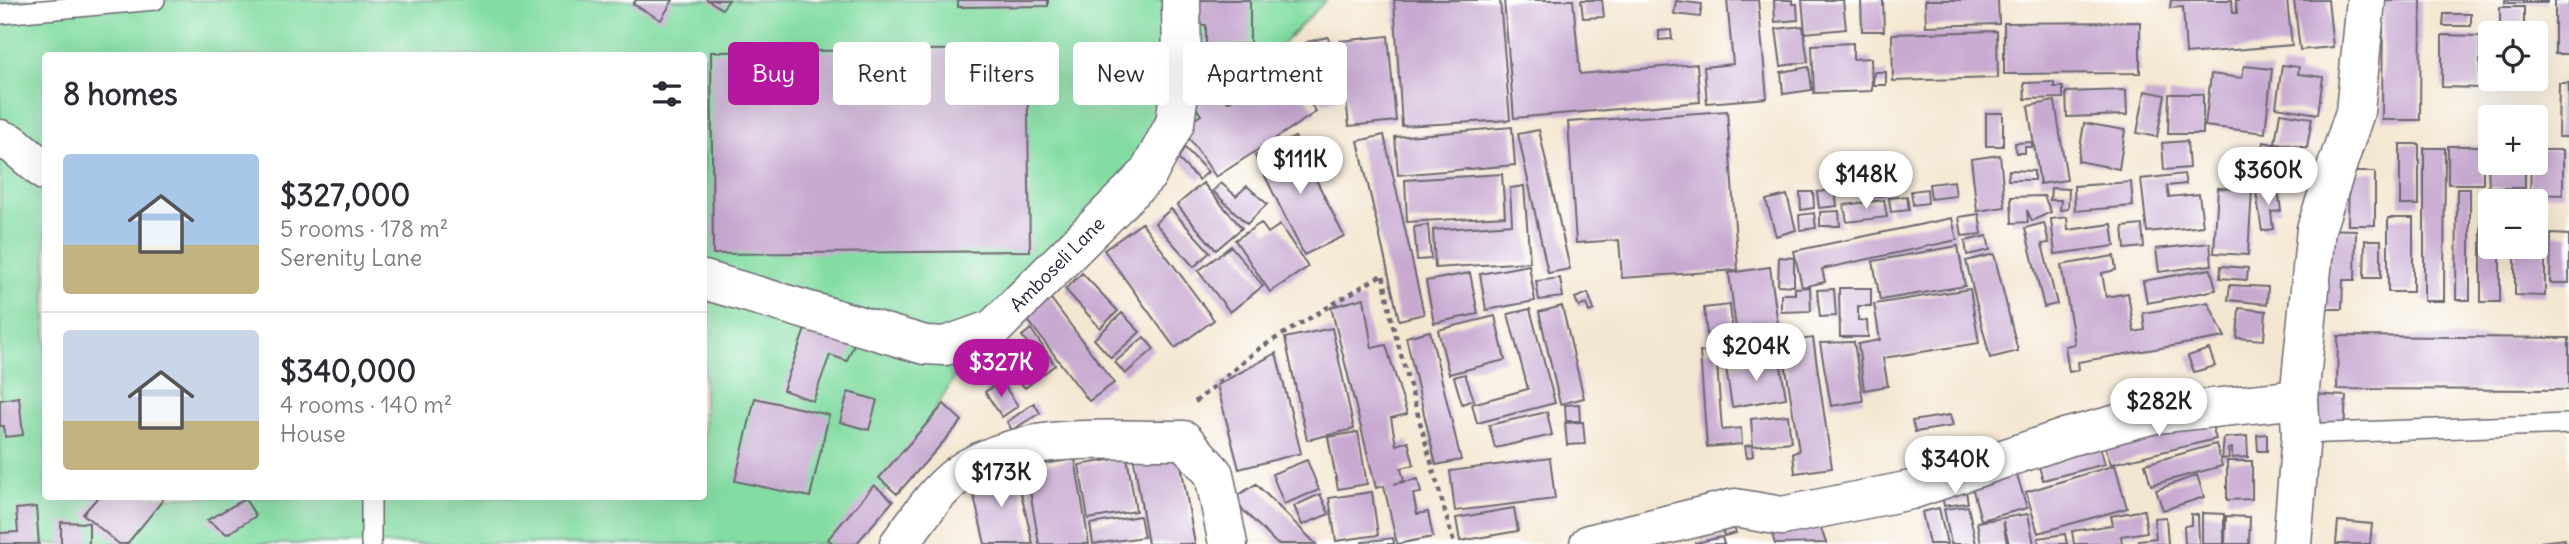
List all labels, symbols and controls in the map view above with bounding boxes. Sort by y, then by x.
map controls [2478,21,2548,259]
button: locate [2478,21,2548,91]
chip: Buy [728,42,819,105]
chip: Rent [833,42,931,105]
chip: Filters [945,42,1059,105]
chip: New [1073,42,1169,105]
chip: Apartment [1183,42,1347,105]
text: 8 homes [63,75,178,113]
icon: filters [648,75,686,113]
button: + [2478,105,2548,175]
pin: $111K [1251,136,1349,196]
text: $111K [1273,144,1327,173]
pin: $360K [2219,148,2317,207]
pin: $148K [1817,152,1915,211]
text: $360K [2234,155,2302,184]
text: $148K [1835,159,1897,188]
text: $327,000 [280,176,410,214]
icon: home [119,182,203,266]
button: − [2478,189,2548,259]
street label: Amboseli Lane [1005,212,1109,316]
text: 5 rooms · 178 m² [280,214,448,243]
text: Serenity Lane [280,243,422,272]
pin: $204K [1707,324,1805,383]
text: $204K [1722,331,1790,360]
pin: $327K [952,340,1050,399]
text: $327K [969,347,1033,376]
text: $340,000 [280,352,416,390]
icon: home [119,358,203,442]
pin: $282K [2110,378,2208,438]
text: $282K [2126,386,2192,415]
text: 4 rooms · 140 m² [280,390,452,419]
text: House [280,419,346,448]
pin: $340K [1906,436,2004,496]
text: $340K [1921,444,1989,473]
pin: $173K [952,449,1050,509]
text: $173K [971,457,1031,486]

